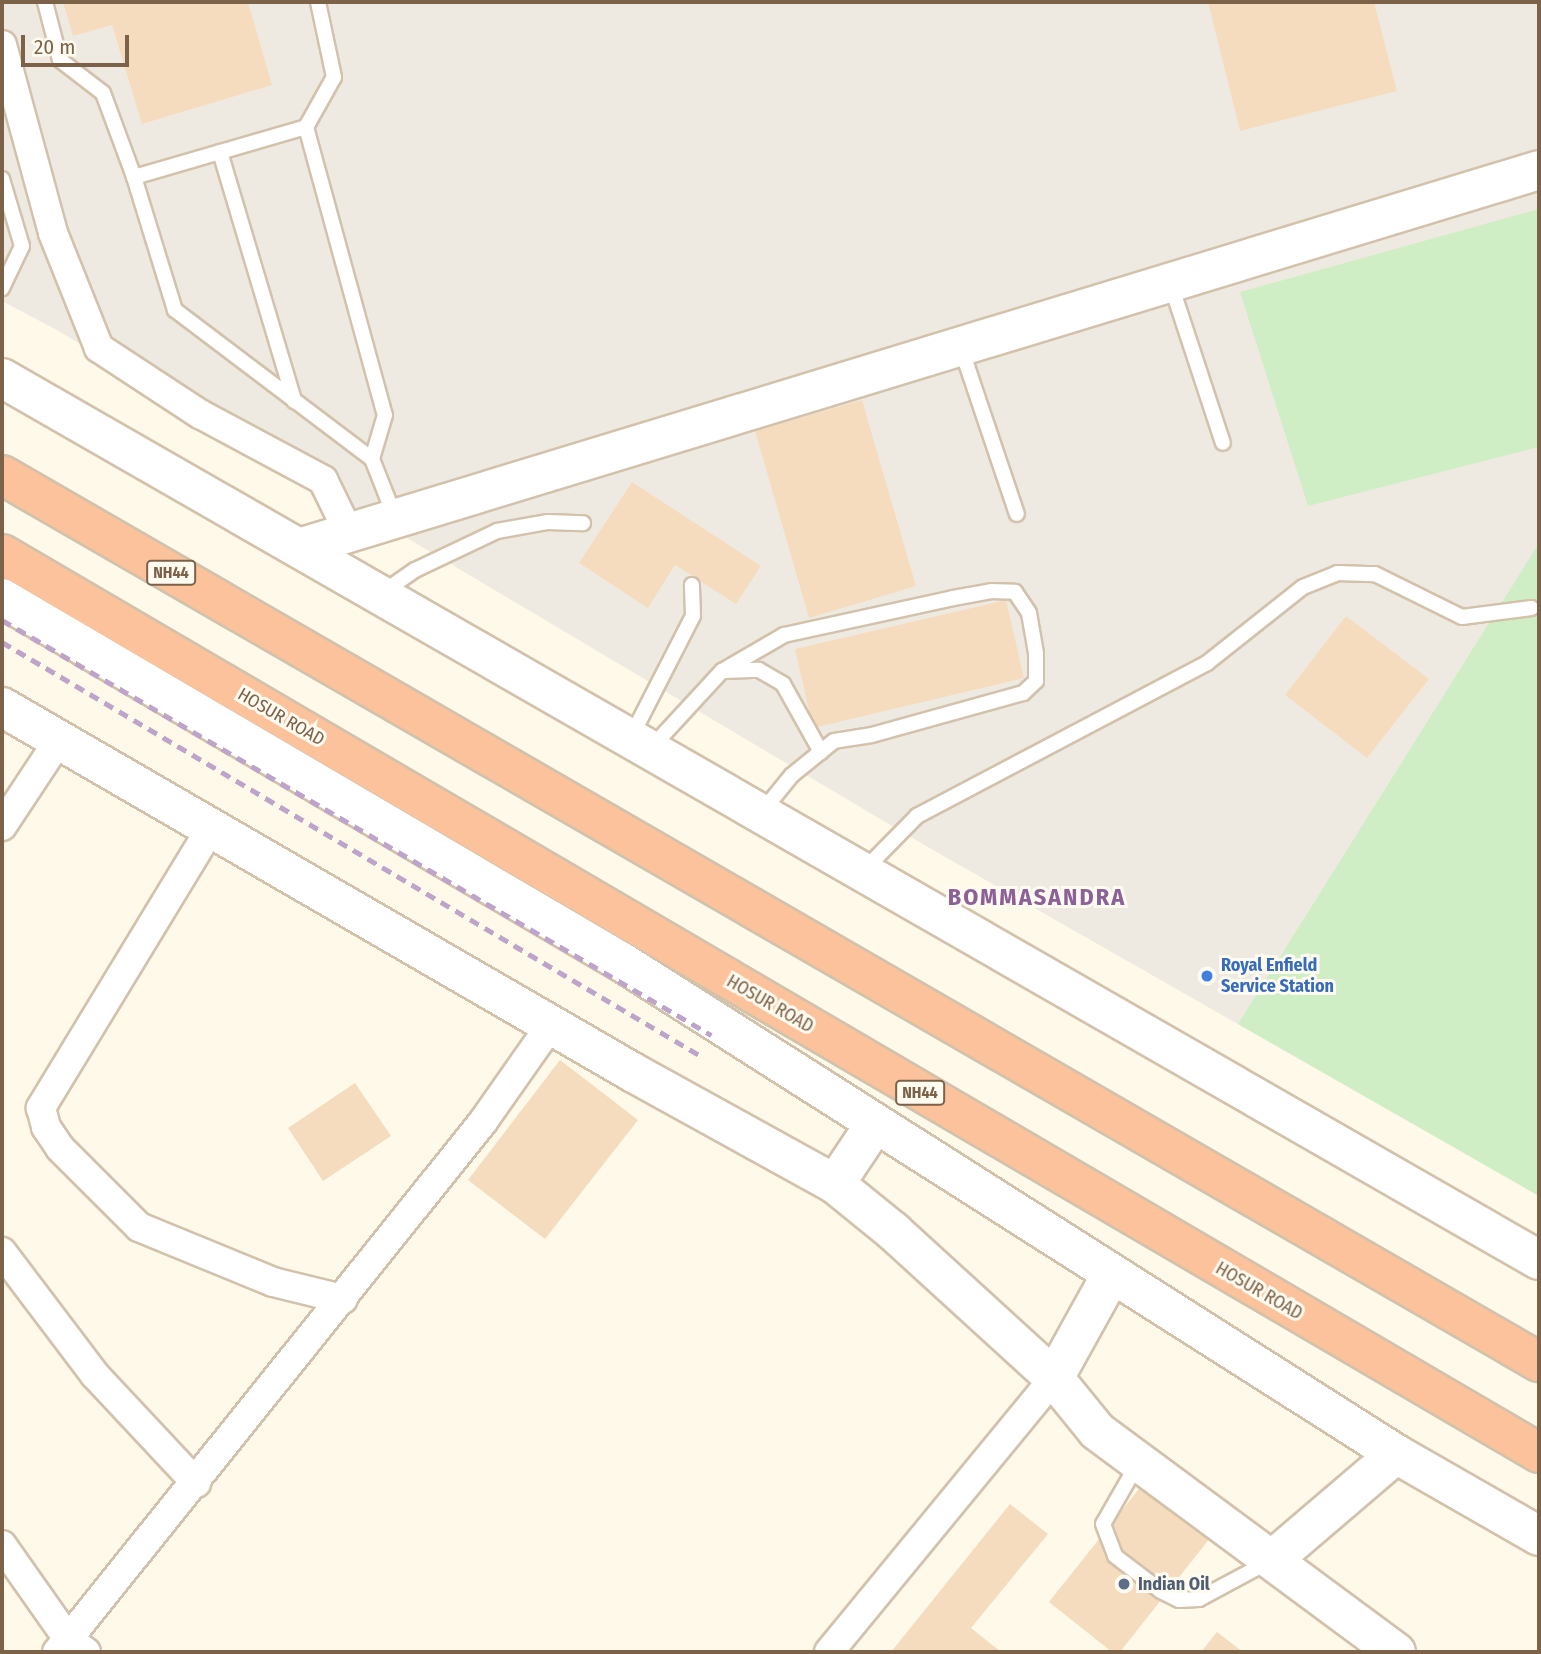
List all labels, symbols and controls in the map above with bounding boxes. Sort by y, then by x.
scale bar [24,21,133,65]
text: 20 m [34,34,75,60]
road number: NH44 [145,560,197,586]
street label: HOSUR ROAD [234,684,328,750]
district label: BOMMASANDRA [949,884,1125,912]
place label: Royal Enfield Service Station [1221,955,1334,998]
marker: Royal Enfield Service Station [1199,968,1215,984]
street label: HOSUR ROAD [723,971,817,1037]
road number: NH44 [894,1080,946,1106]
street label: HOSUR ROAD [1212,1258,1306,1324]
place label: Indian Oil [1138,1573,1210,1595]
marker: Indian Oil [1116,1576,1132,1592]

